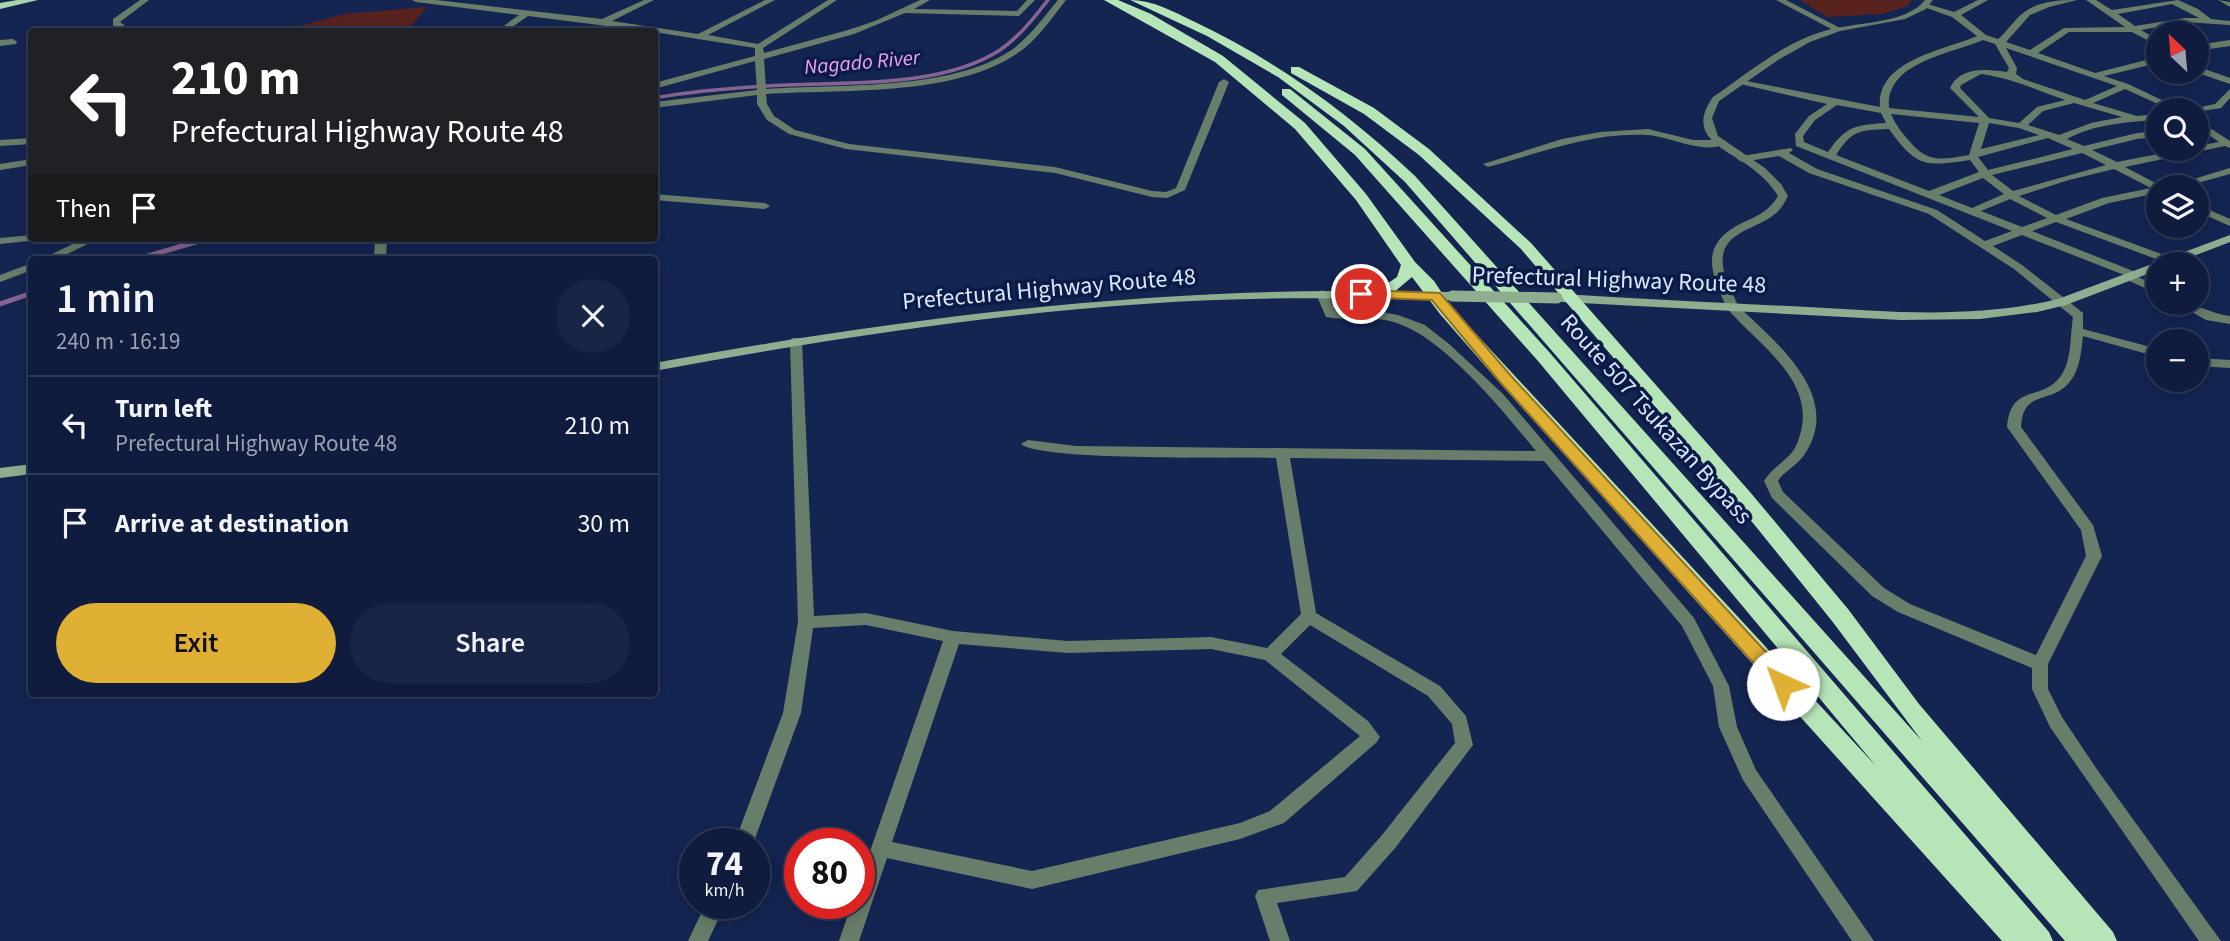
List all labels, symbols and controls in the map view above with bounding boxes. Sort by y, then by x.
north arrow [2146,21,2208,84]
map controls [2146,21,2209,392]
water label: Nagado River [803,42,922,82]
text: 210 m [171,44,300,114]
icon: left [56,56,147,147]
button: search [2146,98,2209,161]
text: Prefectural Highway Route 48 [171,109,564,155]
button: layers [2146,175,2209,238]
icon: arrive [125,189,163,227]
text: Then [56,190,111,227]
button: + [2146,252,2209,315]
street label: Prefectural Highway Route 48 [1471,257,1767,303]
street label: Prefectural Highway Route 48 [901,259,1197,319]
pin [1331,264,1391,324]
text: 1 min [56,269,156,329]
icon: arrive [1342,275,1380,313]
button: close [556,279,630,353]
street label: Route 507 Tsukazan Bypass [1552,306,1760,532]
text: 240 m · 16:19 [56,325,180,358]
button: − [2146,329,2209,392]
text: Turn left [115,390,212,427]
icon: left [56,406,94,444]
text: 210 m [564,407,630,444]
text: Prefectural Highway Route 48 [115,427,397,460]
icon: arrive [56,504,94,542]
text: Arrive at destination [115,505,349,542]
text: 30 m [577,505,630,542]
button: Exit [56,603,336,683]
button: Share [350,603,630,683]
position arrow [1746,647,1820,721]
speed limit sign: 80 [784,828,875,919]
text: 74 [706,839,743,889]
text: km/h [705,878,744,903]

